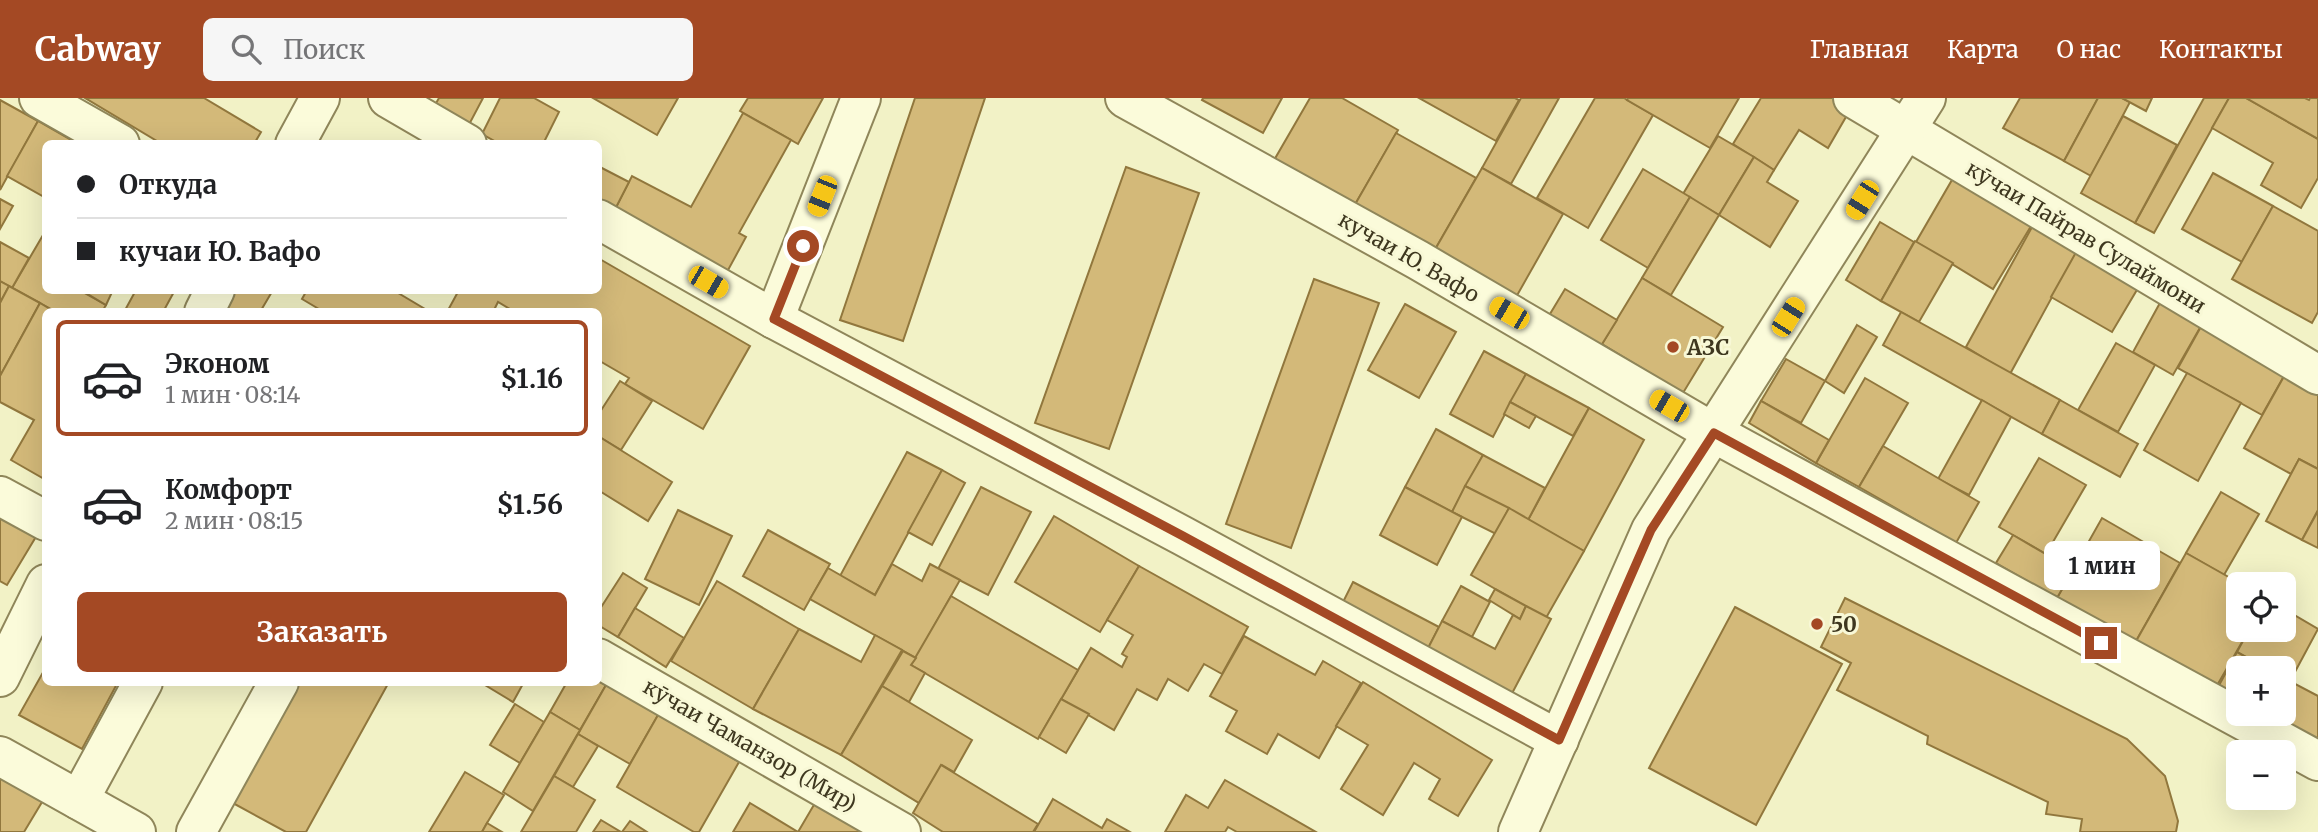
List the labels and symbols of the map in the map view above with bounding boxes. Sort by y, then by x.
street label: кӯчаи Пайрав Сулаймони [1961,155,2211,319]
car [805,173,840,219]
car [1842,177,1883,223]
street label: кучаи Ю. Вафо [1334,206,1484,308]
route start [787,230,819,262]
car [685,262,732,302]
car [1486,293,1533,333]
car [1768,294,1809,340]
place label: АЗС [1686,334,1729,361]
marker: АЗС [1665,339,1681,355]
car [1646,386,1693,426]
callout: 1 мин [2043,542,2159,590]
place label: 50 [1831,611,1857,638]
marker: 50 [1809,616,1825,632]
route end [2085,627,2117,659]
street label: кӯчаи Чаманзор (Мир) [639,673,861,817]

